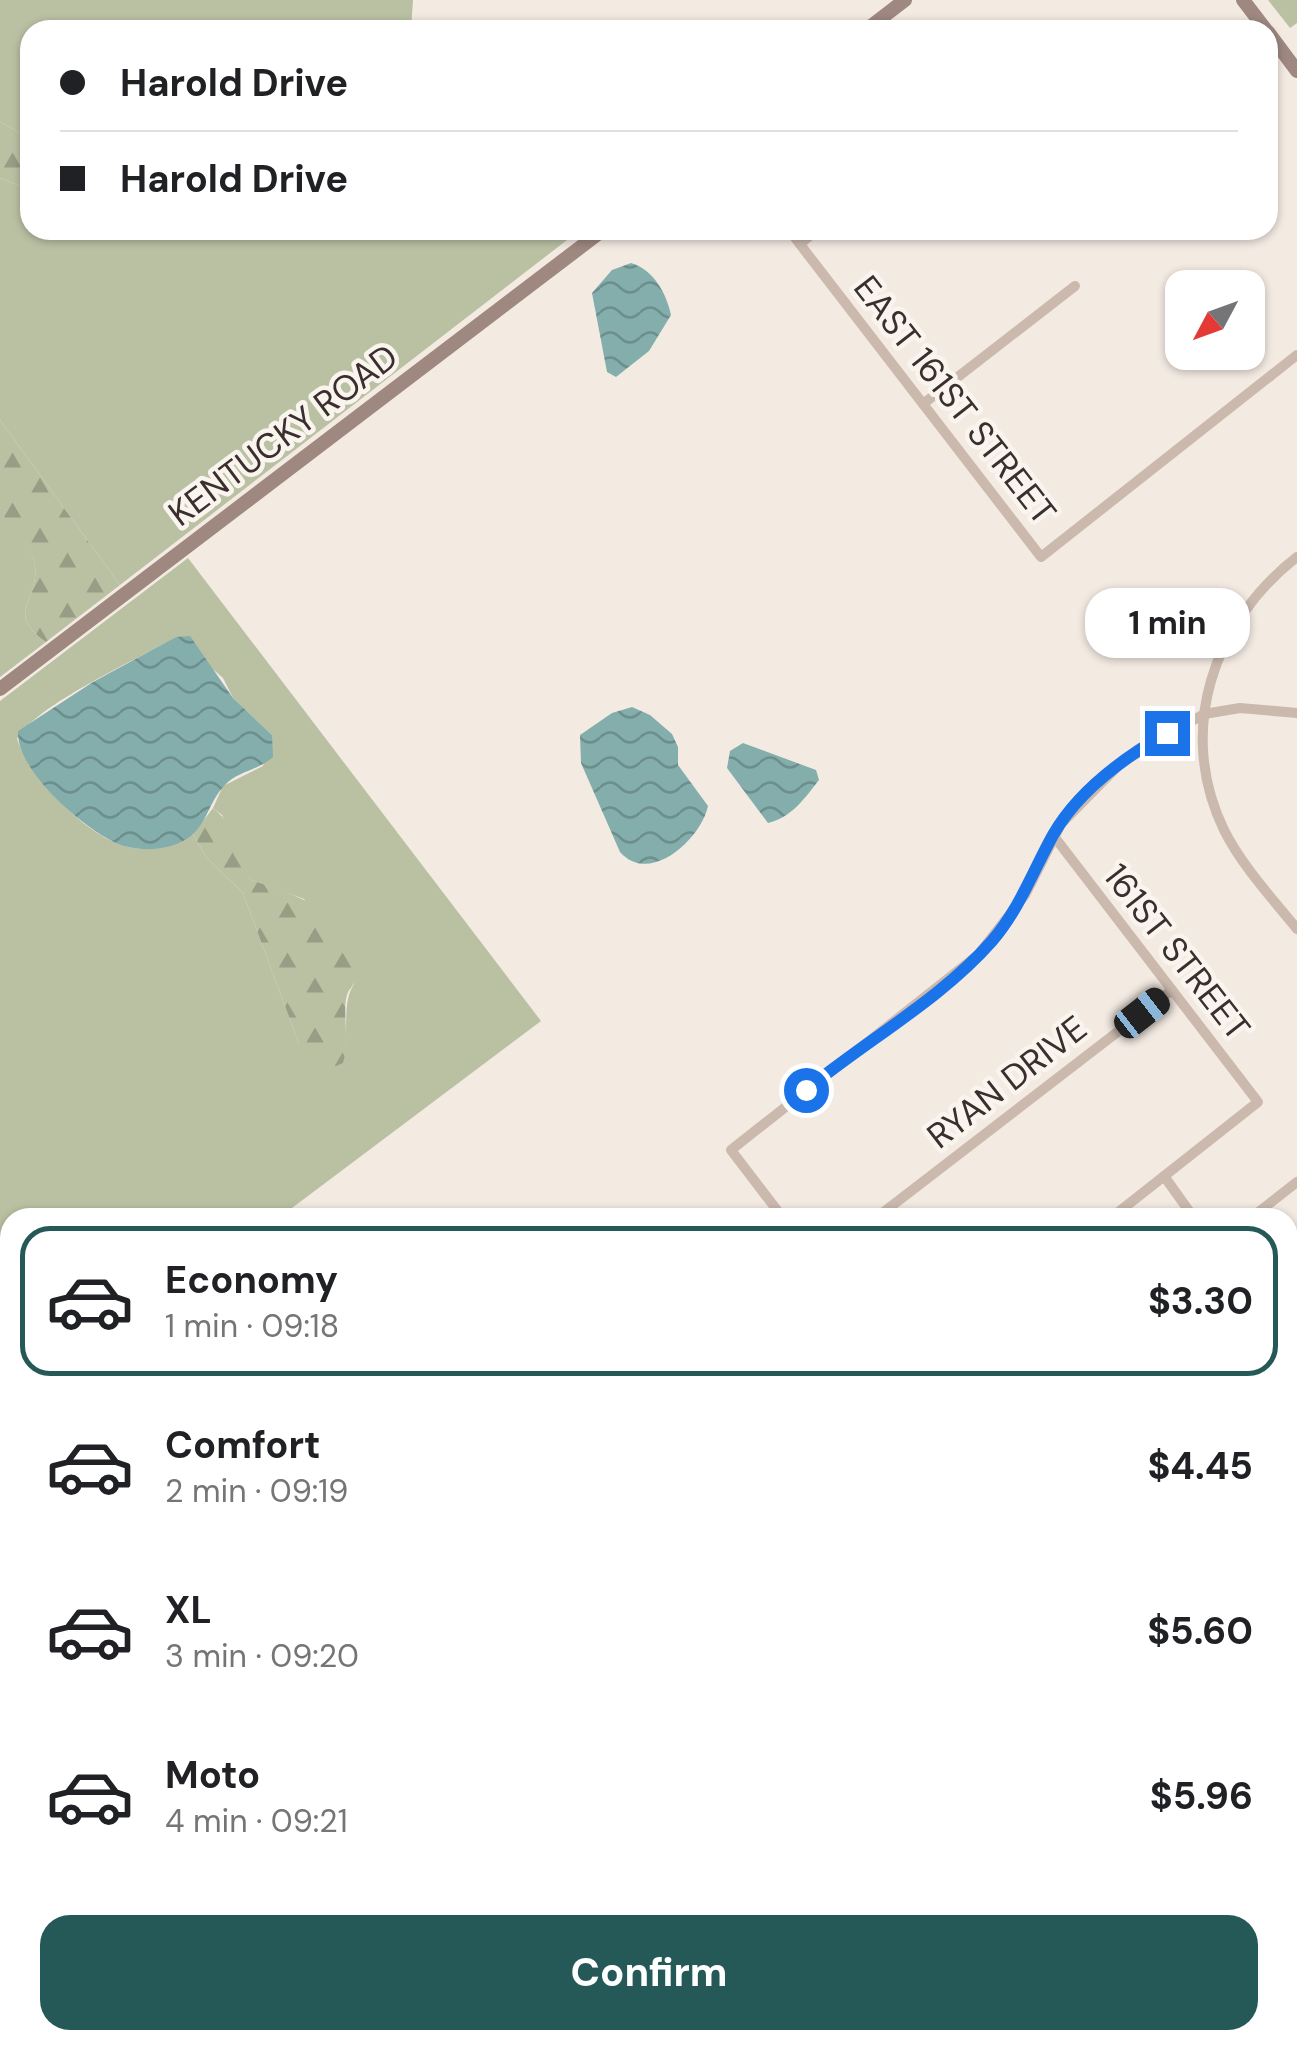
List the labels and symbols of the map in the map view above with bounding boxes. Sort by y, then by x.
street label: EAST 161ST STREET [843,266,1067,534]
north arrow [1165,270,1265,370]
street label: KENTUCKY ROAD [159,334,407,536]
callout: 1 min [1084,588,1250,658]
route end [1145,711,1190,756]
street label: 161ST STREET [1094,854,1260,1050]
car [1109,983,1175,1043]
street label: RYAN DRIVE [918,1005,1096,1159]
route start [784,1068,829,1113]

